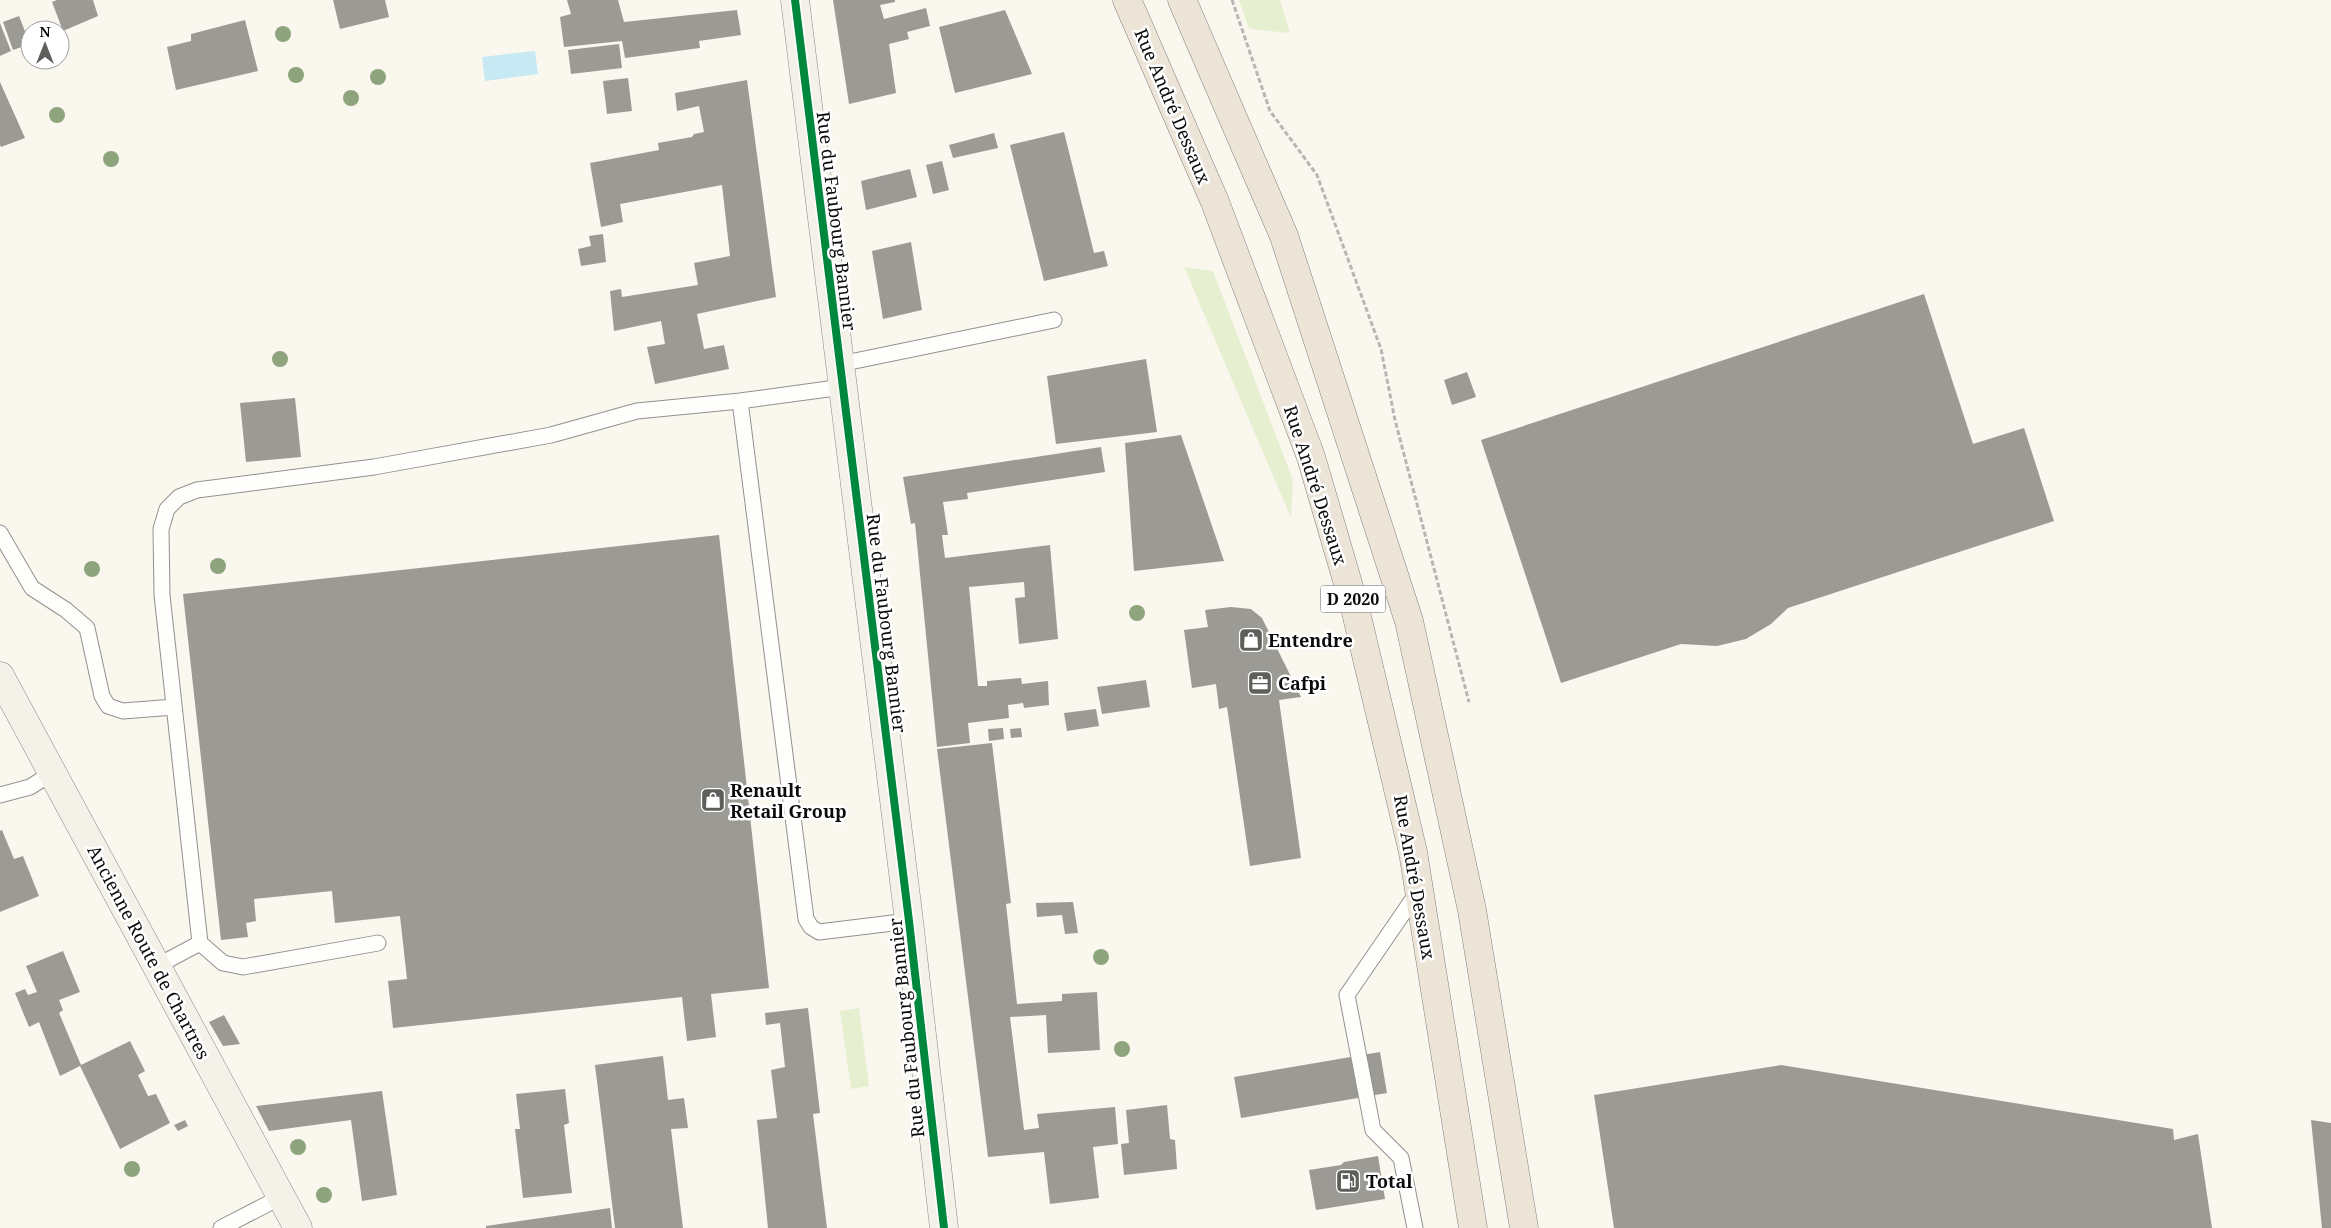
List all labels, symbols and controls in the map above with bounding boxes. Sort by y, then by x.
north arrow [20,20,70,70]
text: N [39,22,51,41]
street label: Rue André Dessaux [1129,25,1217,188]
street label: Rue du Faubourg Bannier [812,110,862,333]
street label: Rue André Dessaux [1279,402,1353,569]
street label: Rue du Faubourg Bannier [862,512,912,735]
road number: D 2020 [1320,586,1386,612]
shop icon: Entendre [1238,627,1264,653]
place label: Entendre [1268,628,1353,652]
office icon: Cafpi [1247,670,1273,696]
place label: Cafpi [1278,671,1327,695]
place label: Renault Retail Group [730,778,847,823]
shop icon: Renault Retail Group [700,787,726,813]
street label: Rue André Dessaux [1389,793,1441,962]
street label: Ancienne Route de Chartres [82,841,216,1063]
street label: Rue du Faubourg Bannier [882,916,929,1139]
fuel station icon: Total [1335,1168,1361,1194]
place label: Total [1366,1169,1413,1193]

